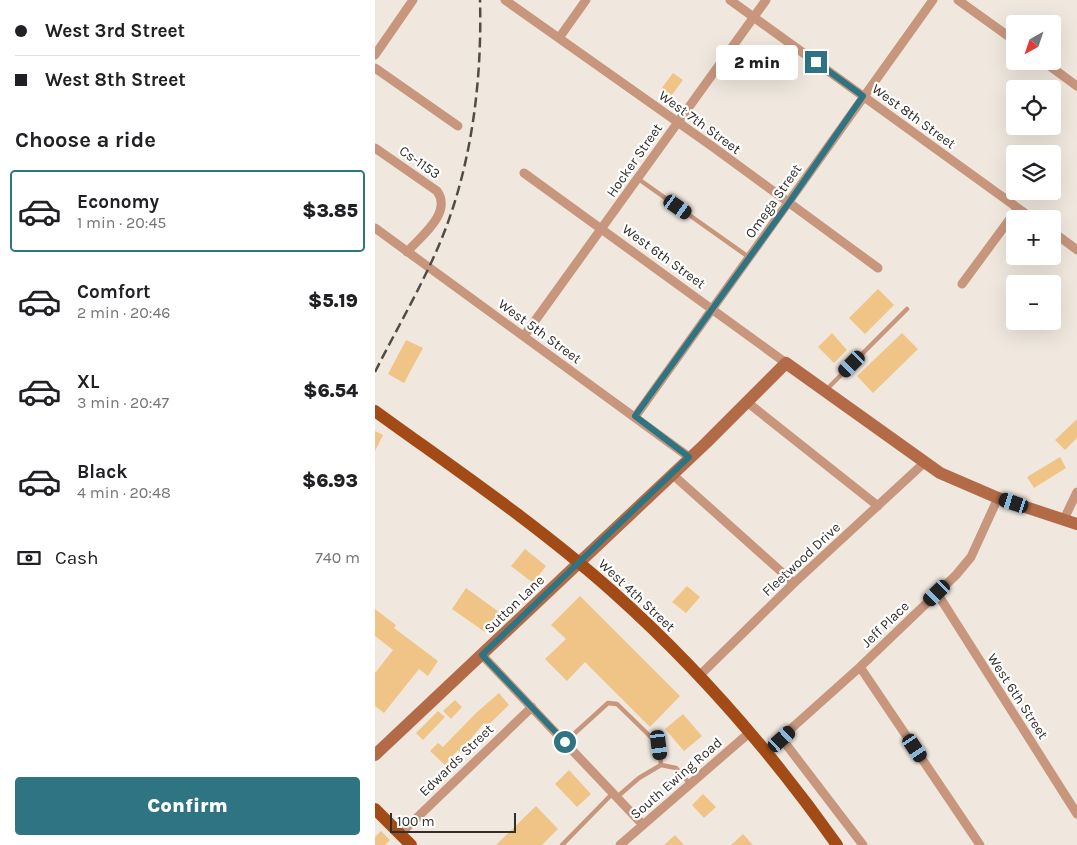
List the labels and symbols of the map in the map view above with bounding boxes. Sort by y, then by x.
north arrow [1006,15,1061,70]
callout: 2 min [716,44,799,80]
route end [805,51,827,73]
street label: West 8th Street [869,80,959,152]
street label: West 7th Street [655,87,744,158]
street label: Hocker Street [603,120,666,200]
street label: Cs-1153 [396,142,444,183]
street label: Omega Street [742,161,805,242]
car [661,192,694,222]
street label: West 6th Street [619,221,709,292]
street label: West 5th Street [495,296,585,367]
car [836,348,867,380]
car [997,491,1030,515]
street label: Fleetwood Drive [759,519,844,600]
street label: West 4th Street [595,556,678,635]
street label: Sutton Lane [481,572,548,637]
car [920,577,953,609]
street label: Jeff Place [858,598,913,651]
street label: West 6th Street [984,650,1052,742]
street label: Edwards Street [416,721,497,800]
car [765,723,798,755]
car [649,729,668,761]
route start [554,731,576,753]
car [900,731,929,765]
street label: South Ewing Road [627,734,726,823]
scale bar [390,810,516,833]

